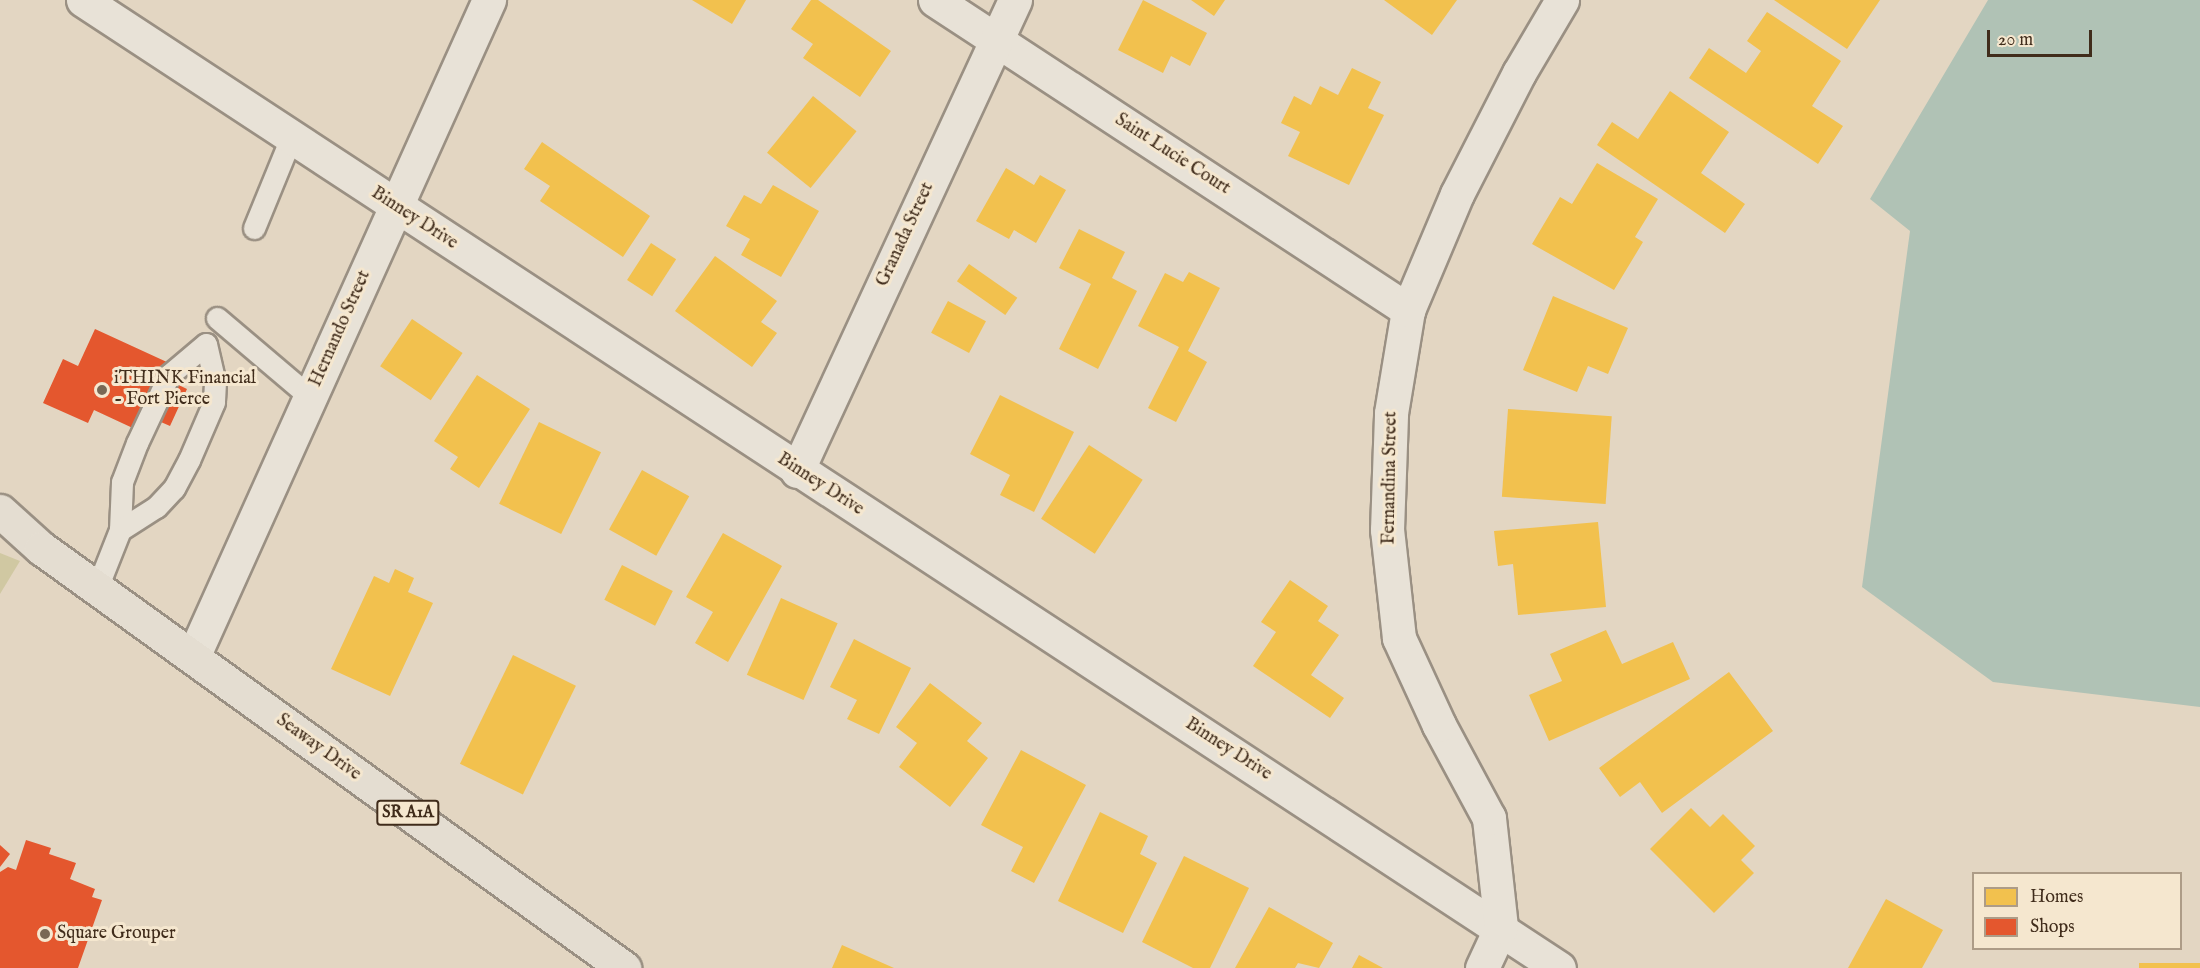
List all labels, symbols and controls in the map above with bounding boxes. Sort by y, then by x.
scale bar [1990,18,2095,56]
text: 20 m [1998,29,2033,52]
street label: Saint Lucie Court [1110,110,1234,200]
street label: Granada Street [873,180,939,290]
street label: Binney Drive [367,183,461,255]
street label: Hernando Street [306,268,376,390]
place label: iTHINK Financial - Fort Pierce [114,369,256,412]
marker: iTHINK Financial - Fort Pierce [95,383,109,397]
street label: Fernandina Street [1379,411,1403,545]
street label: Binney Drive [773,449,867,521]
street label: Seaway Drive [272,710,364,786]
street label: Binney Drive [1181,714,1275,786]
road number: SR A1A [375,800,441,826]
legend [1972,872,2182,950]
text: Homes [2030,886,2083,909]
text: Shops [2030,916,2075,939]
place label: Square Grouper [57,923,176,945]
marker: Square Grouper [38,927,52,941]

